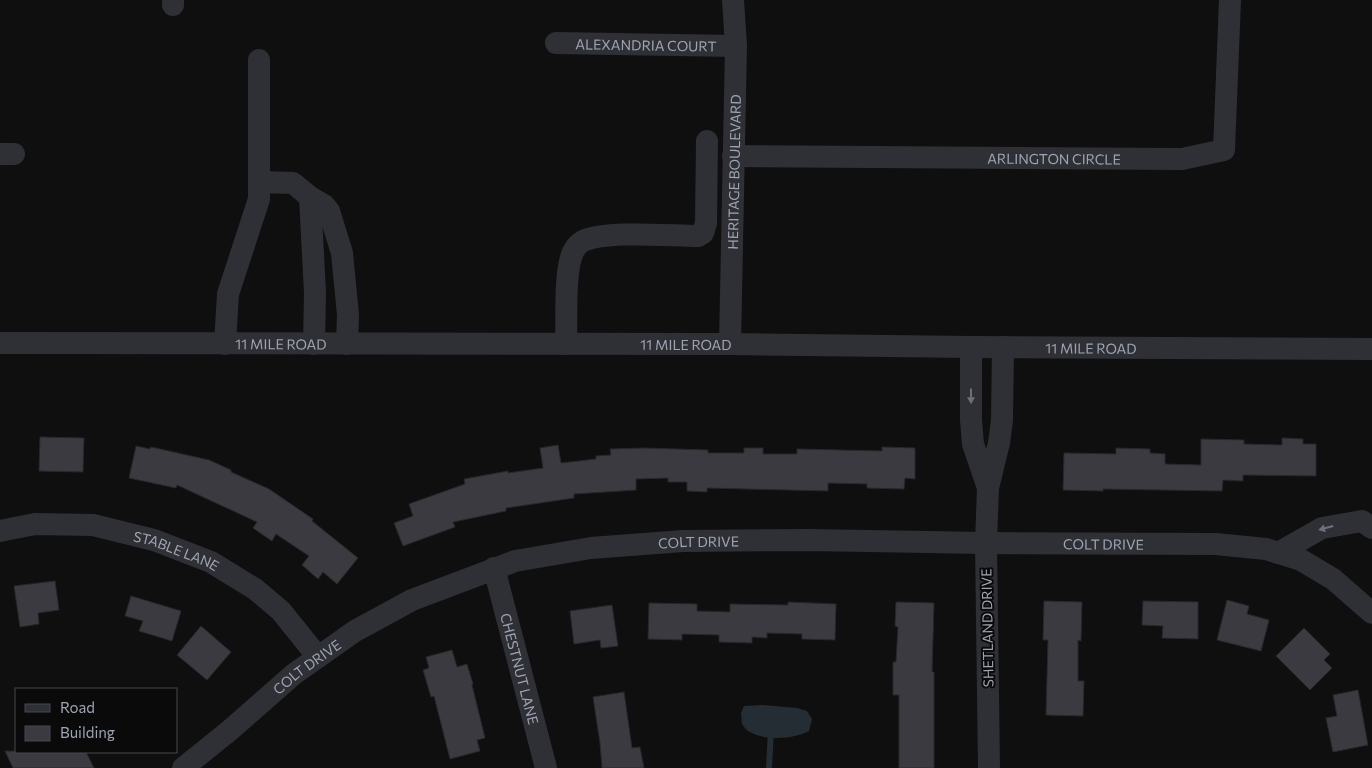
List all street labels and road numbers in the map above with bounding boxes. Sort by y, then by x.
street label: ALEXANDRIA COURT [575,35,717,54]
street label: HERITAGE BOULEVARD [723,94,744,250]
street label: ARLINGTON CIRCLE [987,149,1121,167]
street label: 11 MILE ROAD [235,335,327,352]
street label: 11 MILE ROAD [640,335,732,353]
street label: 11 MILE ROAD [1045,339,1137,356]
street label: STABLE LANE [132,527,223,574]
street label: COLT DRIVE [657,532,739,551]
street label: COLT DRIVE [1063,535,1144,552]
street label: SHETLAND DRIVE [977,568,997,688]
street label: CHESTNUT LANE [498,611,543,726]
street label: COLT DRIVE [269,635,344,698]

